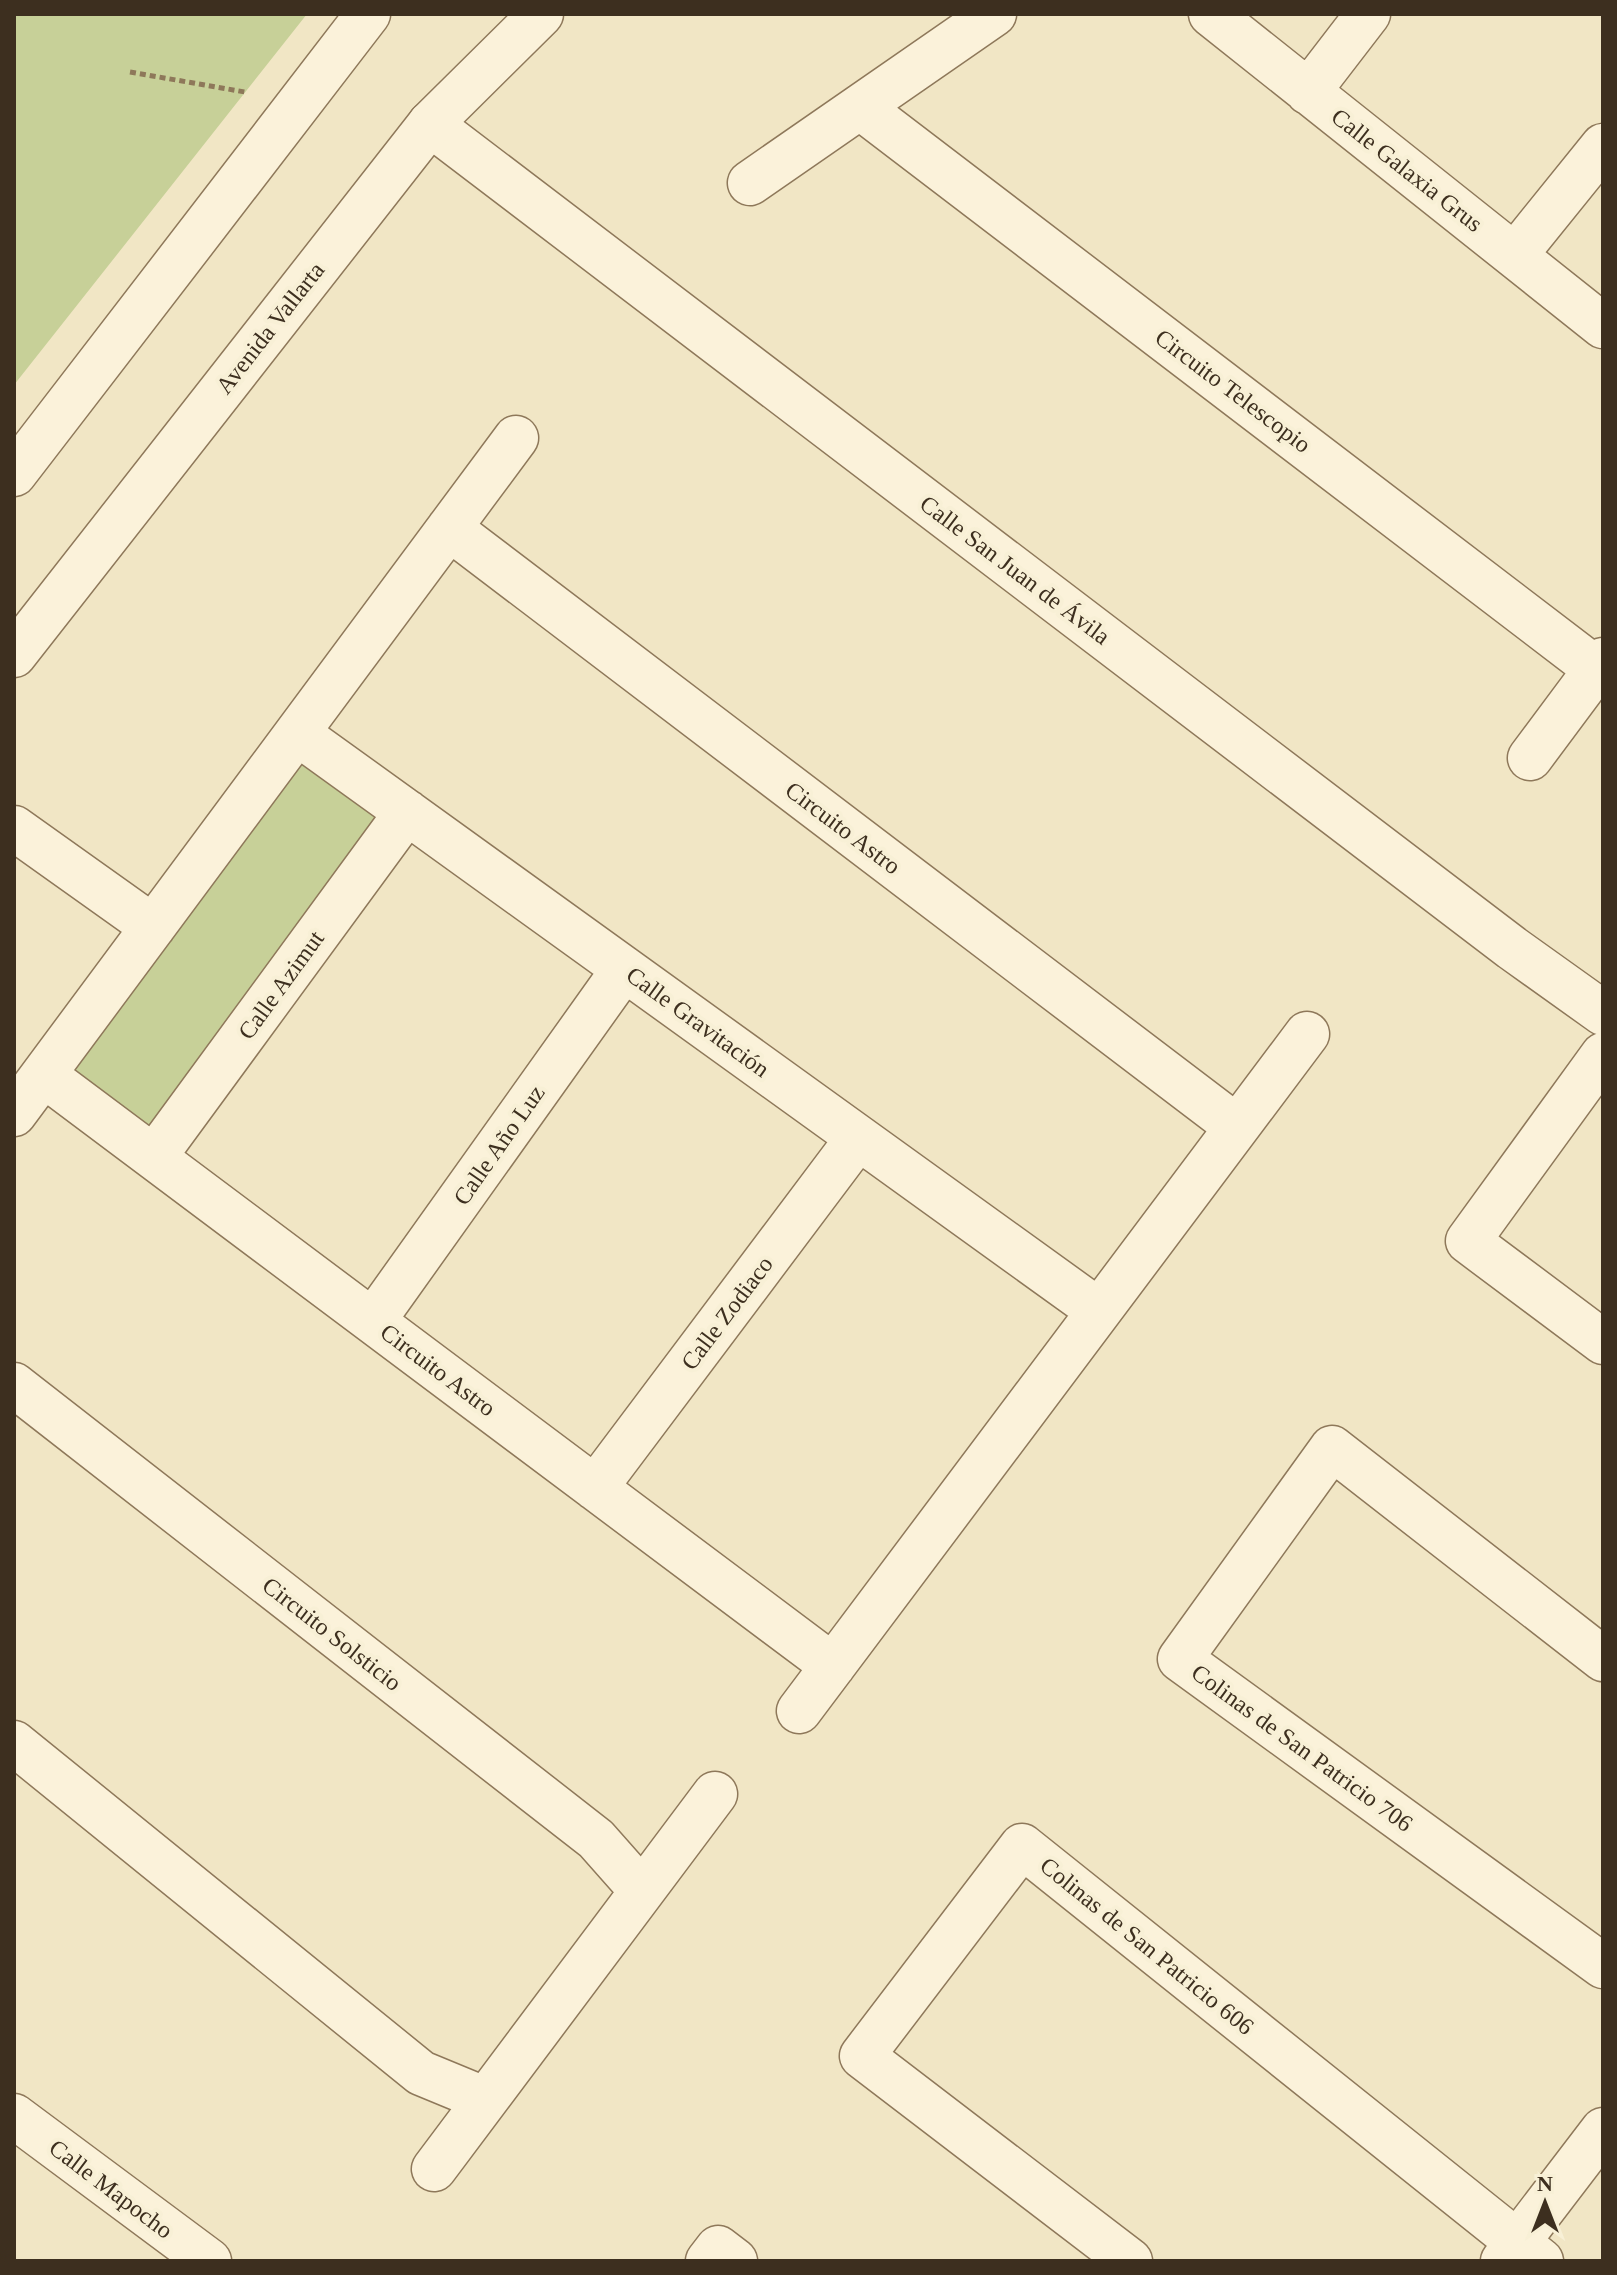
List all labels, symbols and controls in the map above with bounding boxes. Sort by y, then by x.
street label: Calle Galaxia Grus [1327,103,1487,237]
street label: Avenida Vallarta [211,257,330,399]
street label: Circuito Telescopio [1150,324,1316,458]
street label: Calle San Juan de Ávila [915,490,1115,650]
street label: Circuito Astro [781,776,905,880]
street label: Calle Azimut [233,926,329,1044]
street label: Calle Gravitación [622,962,774,1082]
street label: Calle Año Luz [448,1080,550,1210]
street label: Calle Zodiaco [676,1251,778,1375]
street label: Circuito Astro [376,1318,500,1422]
street label: Circuito Solsticio [258,1572,406,1696]
street label: Colinas de San Patricio 706 [1187,1659,1417,1837]
street label: Colinas de San Patricio 606 [1035,1852,1259,2040]
street label: Calle Mapocho [44,2134,178,2244]
north arrow [1505,2163,1585,2243]
text: N [1537,2171,1553,2196]

